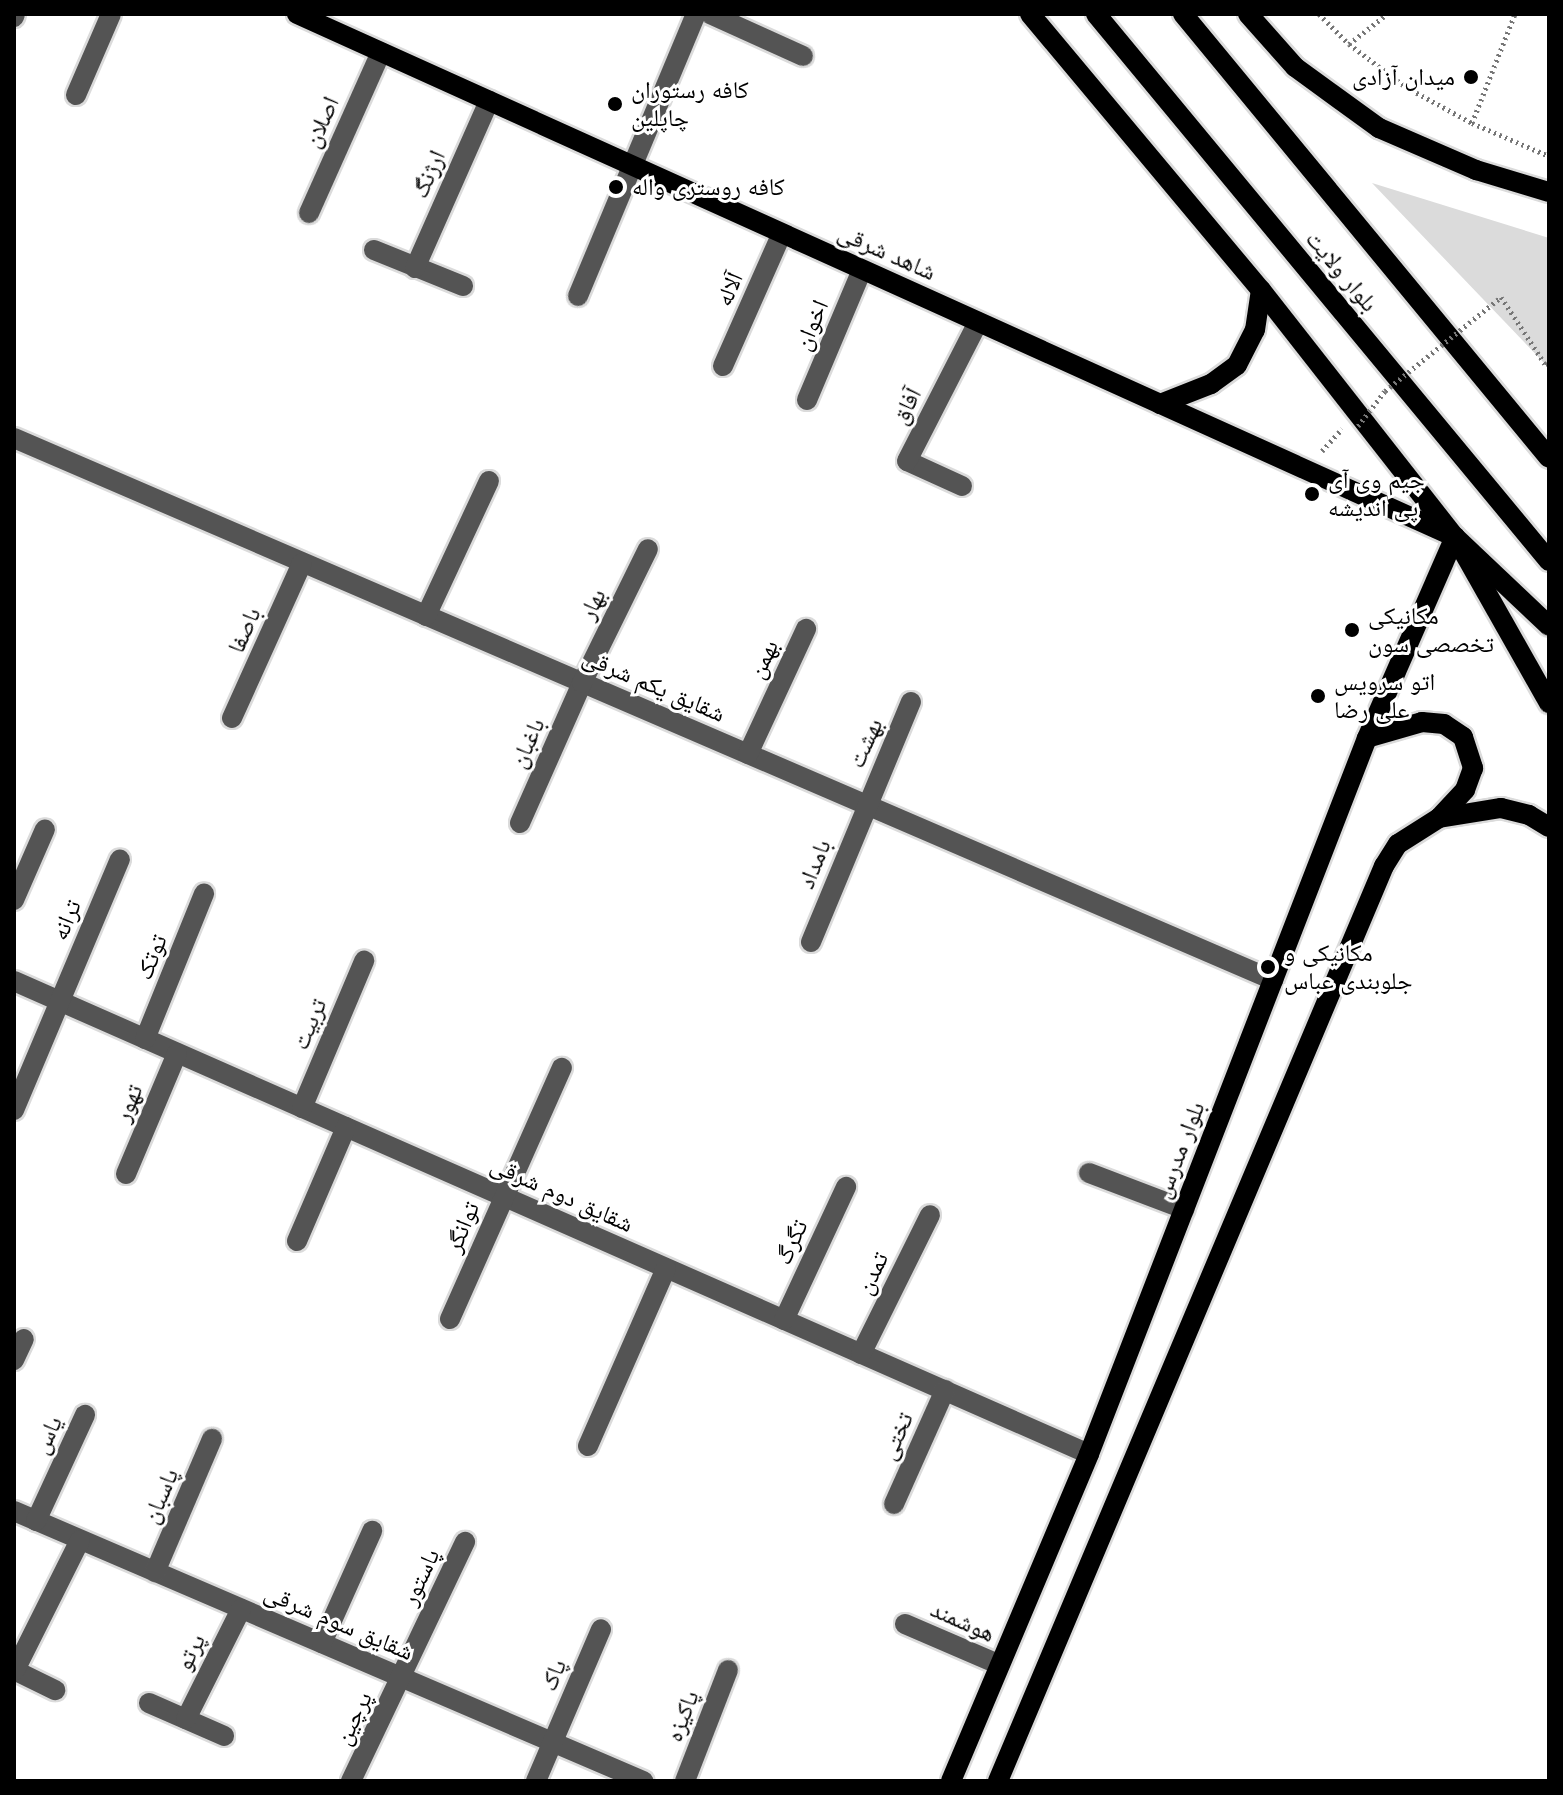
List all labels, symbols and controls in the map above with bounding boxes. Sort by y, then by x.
place label: میدان آزادی [1352,63,1455,91]
marker: میدان آزادی [1462,68,1480,86]
place label: کافه رستوران چاپلین [631,76,749,132]
street label: اصلان [297,92,345,152]
marker: کافه رستوران چاپلین [606,95,624,113]
street label: ارژنگ [405,146,451,202]
place label: کافه روستری واله [632,173,785,201]
marker: کافه روستری واله [607,178,625,196]
street label: شاهد شرقی [834,218,940,286]
street label: بلوار ولایت [1300,225,1384,317]
street label: آلاله [709,268,749,310]
street label: اخوان [788,295,834,355]
street label: آفاق [885,383,927,429]
place label: جیم وی آی پی اندیشه [1328,466,1425,522]
marker: جیم وی آی پی اندیشه [1303,485,1321,503]
street label: بهار [572,584,612,624]
place label: مکانیکی تخصصی سون [1368,602,1494,658]
street label: باصفا [221,603,267,657]
marker: مکانیکی تخصصی سون [1343,621,1361,639]
street label: بهمن [742,635,784,683]
street label: شقایق یکم شرقی [578,642,730,728]
place label: اتو سرویس علی رضا [1334,668,1435,724]
marker: اتو سرویس علی رضا [1309,687,1327,705]
street label: باغبان [503,713,551,773]
street label: بهشت [841,714,889,772]
street label: بامداد [791,835,837,893]
street label: ترانه [45,895,87,945]
street label: توتک [129,930,173,984]
place label: مکانیکی و جلوبندی عباس [1284,939,1412,995]
marker: مکانیکی و جلوبندی عباس [1259,958,1277,976]
street label: تربیت [285,994,333,1054]
street label: تهور [107,1080,149,1126]
street label: بلوار مدرس [1147,1098,1211,1202]
street label: شقایق دوم شرقی [486,1150,638,1238]
street label: توانگر [438,1197,486,1257]
street label: تگرگ [768,1215,814,1269]
street label: تمدن [850,1247,894,1299]
street label: تختی [873,1408,919,1464]
street label: یاس [26,1411,68,1459]
street label: پاسبان [136,1464,184,1528]
street label: پاستور [394,1544,446,1610]
street label: شقایق سوم شرقی [260,1578,418,1666]
street label: هوشمند [926,1594,1000,1648]
street label: پرتو [169,1629,211,1675]
street label: پاک [534,1655,572,1695]
street label: پاکیزه [659,1686,705,1746]
street label: پرچین [328,1687,378,1749]

